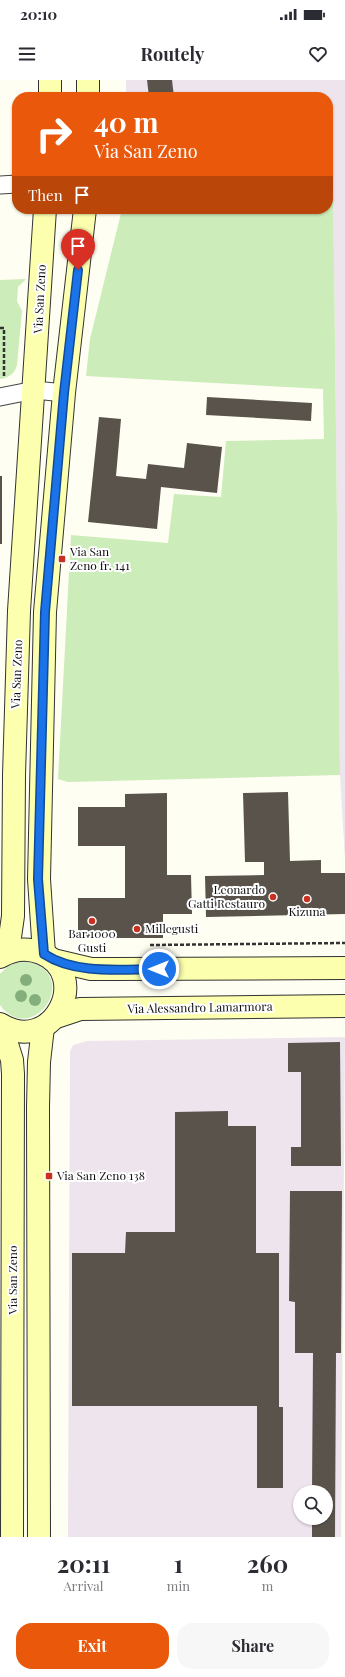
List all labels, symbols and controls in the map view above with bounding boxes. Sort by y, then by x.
text: 20:10 [20,4,57,24]
text: Routely [141,42,204,66]
icon: menu [16,43,38,65]
icon: heart [307,43,329,65]
text: 40 m [94,103,159,140]
icon: right [28,108,80,160]
text: Via San Zeno [94,139,198,163]
icon: arrive [71,184,93,206]
text: Then [28,185,63,205]
pin [61,229,95,270]
icon: arrive [67,235,89,257]
street label: Via San Zeno [29,264,49,335]
place label: Via San Zeno fr. 141 [69,543,130,573]
marker: Via San Zeno fr. 141 [57,554,67,564]
street label: Via San Zeno [7,639,25,710]
place label: Leonardo Gatti Restauro [188,881,265,911]
marker: Leonardo Gatti Restauro [268,892,278,902]
marker: Kizuna [302,894,312,904]
place label: Kizuna [288,903,326,919]
marker: Bar 1000 Gusti [87,916,97,926]
place label: Millegusti [145,920,199,936]
marker: Millegusti [132,924,142,934]
place label: Bar 1000 Gusti [68,925,116,955]
position arrow [138,948,180,990]
street label: Via Alessandro Lamarmora [126,998,273,1016]
place label: Via San Zeno 138 [56,1167,145,1183]
marker: Via San Zeno 138 [44,1171,54,1181]
street label: Via San Zeno [4,1245,20,1316]
map controls [293,1485,333,1525]
button: search [293,1485,333,1525]
text: 20:11 [57,1547,110,1579]
text: 1 [174,1547,183,1579]
text: 260 [247,1547,288,1579]
text: Arrival [63,1577,103,1594]
text: min [167,1577,190,1594]
text: m [262,1577,273,1594]
button: Exit [16,1623,169,1669]
button: Share [177,1623,329,1669]

